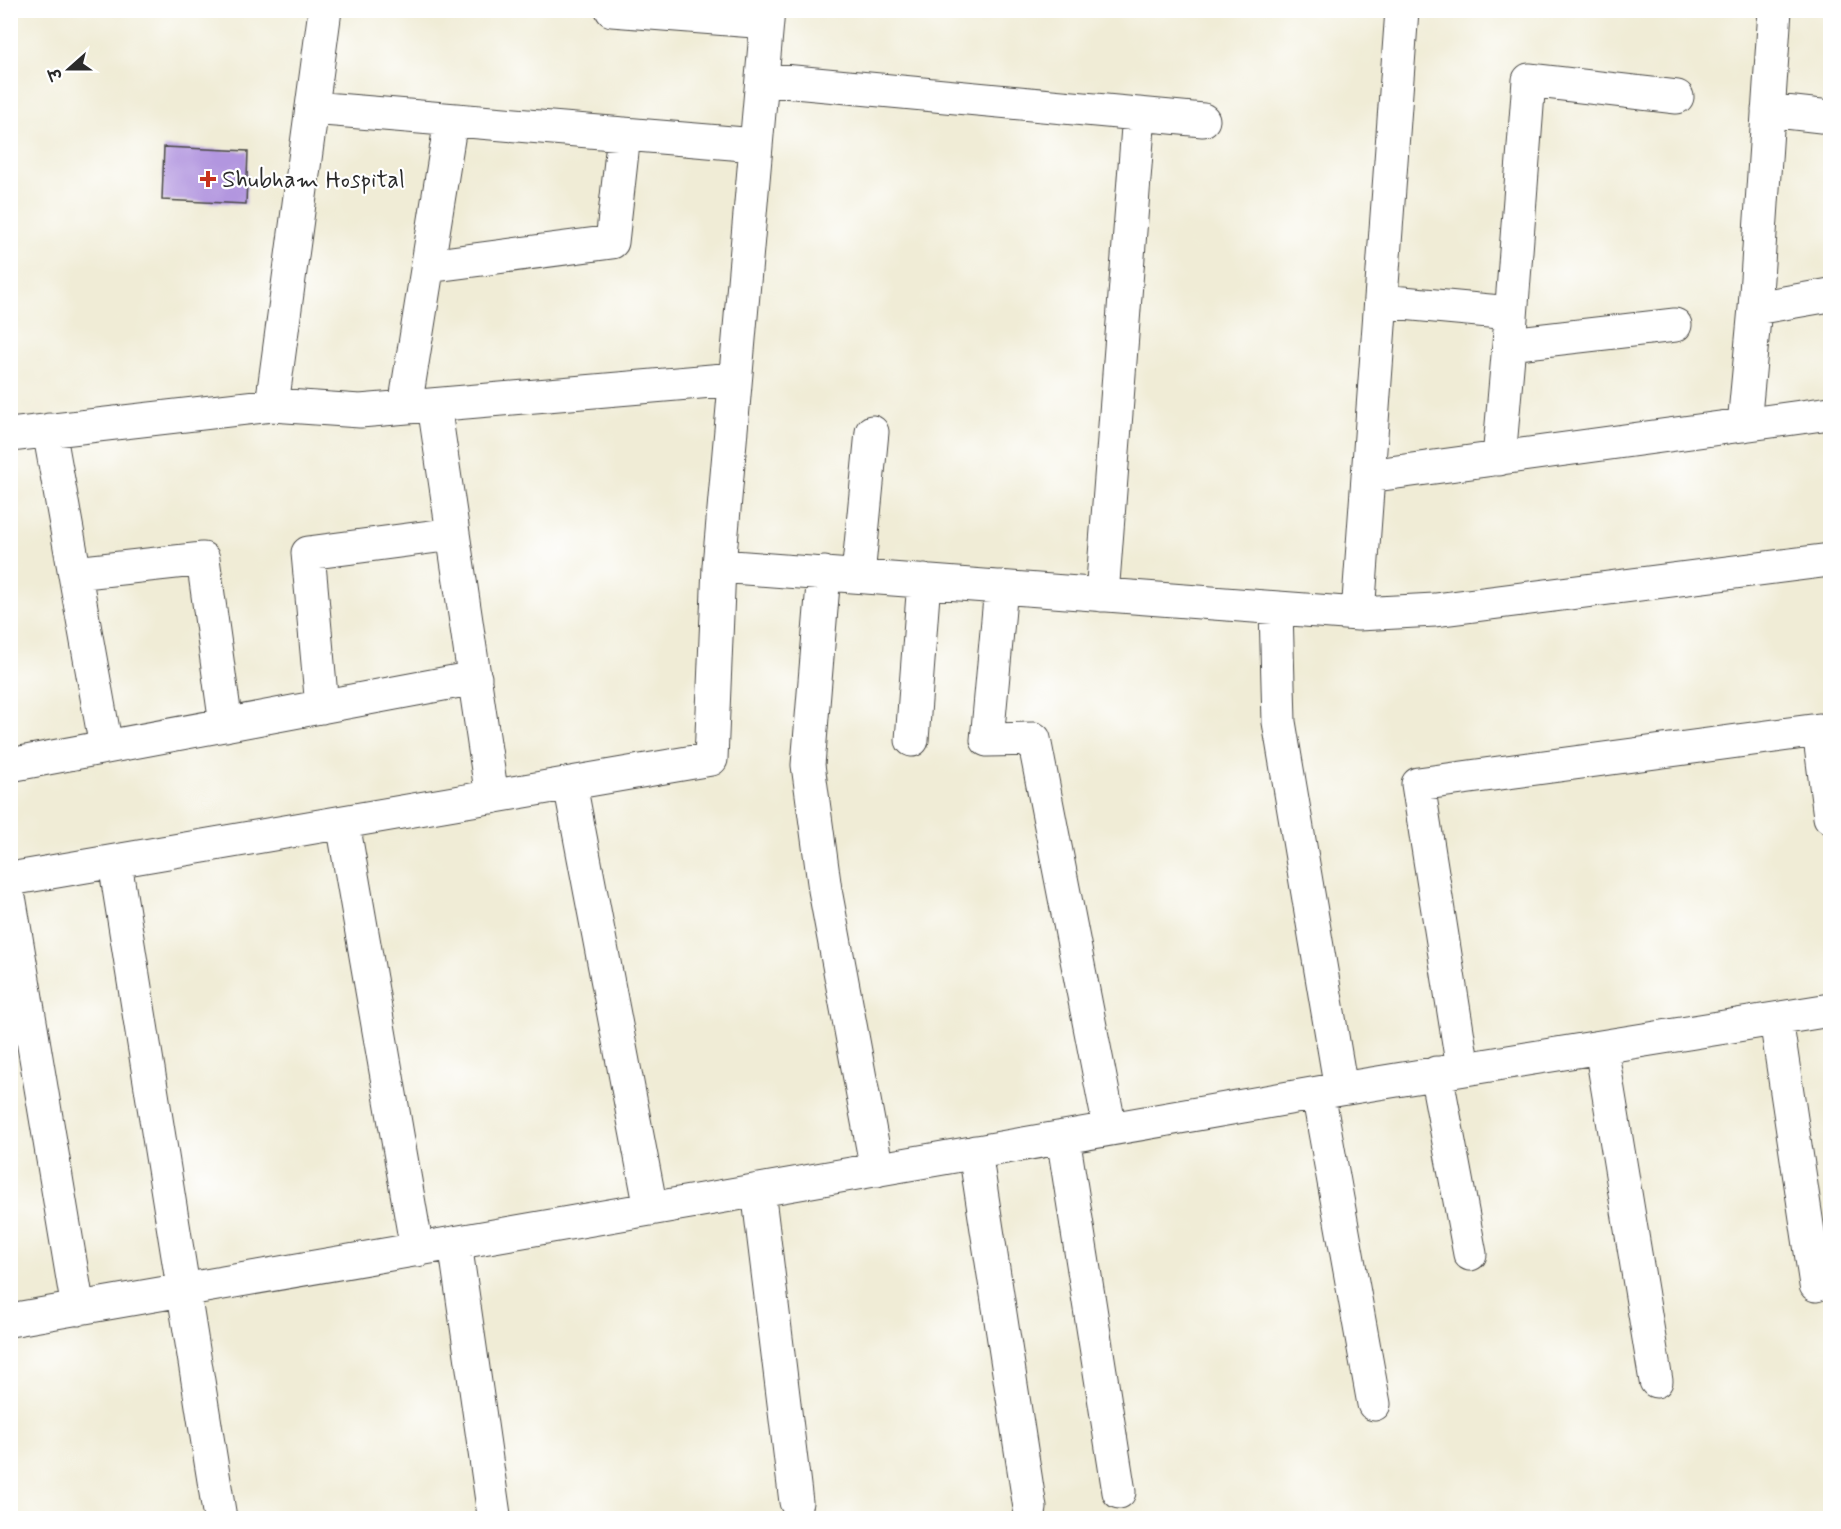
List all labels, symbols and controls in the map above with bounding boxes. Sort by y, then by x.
north arrow [39,39,99,99]
text: उ [44,64,69,84]
place label: Shubham Hospital [222,165,405,196]
marker: Shubham Hospital [199,170,217,188]

